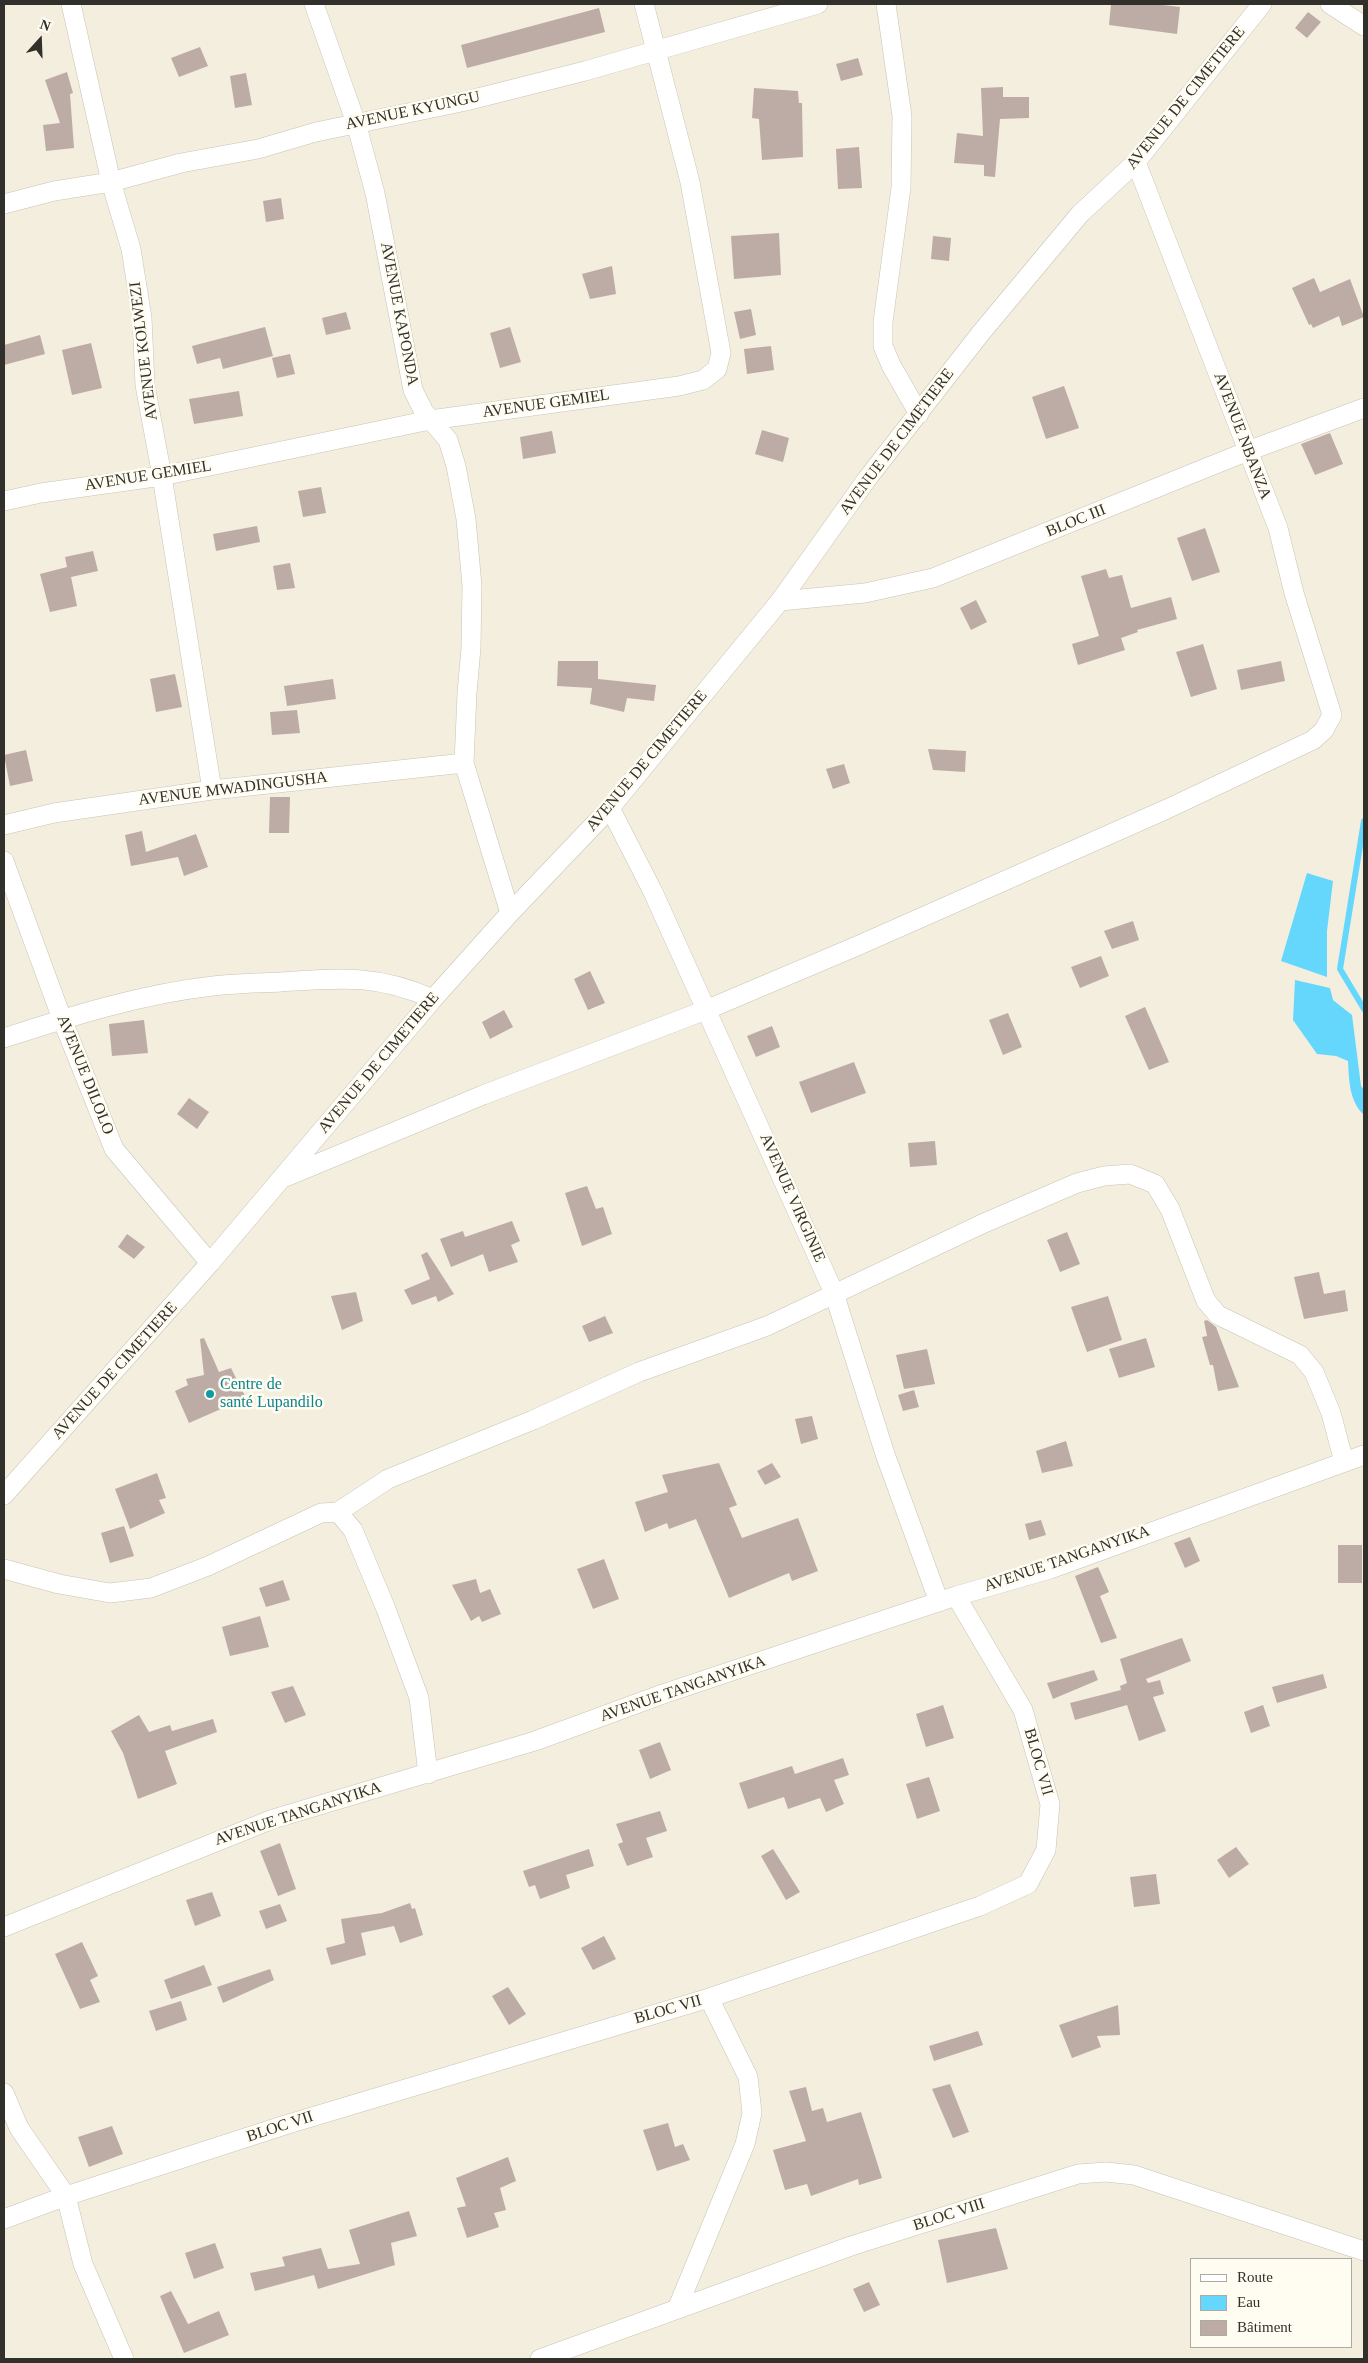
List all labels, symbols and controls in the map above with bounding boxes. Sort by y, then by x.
north arrow [15,15,65,65]
text: N [38,17,53,34]
street label: AVENUE DE CIMETIERE [1122,23,1250,173]
street label: AVENUE KYUNGU [344,87,482,135]
street label: AVENUE KAPONDA [376,241,422,387]
street label: AVENUE KOLWEZI [126,281,162,421]
street label: AVENUE DE CIMETIERE [836,365,958,519]
street label: AVENUE NBANZA [1209,370,1275,502]
street label: AVENUE GEMIEL [481,386,611,422]
street label: AVENUE GEMIEL [83,456,213,496]
street label: BLOC III [1043,500,1109,542]
street label: AVENUE DE CIMETIERE [582,687,712,835]
street label: AVENUE MWADINGUSHA [137,768,329,810]
street label: AVENUE DE CIMETIERE [314,989,444,1137]
street label: AVENUE DILOLO [52,1012,118,1138]
street label: AVENUE VIRGINIE [755,1131,829,1265]
street label: AVENUE DE CIMETIERE [48,1298,182,1444]
place label: Centre de santé Lupandilo [220,1375,323,1413]
marker: Centre de santé Lupandilo [204,1388,216,1400]
street label: AVENUE TANGANYIKA [982,1522,1152,1596]
street label: AVENUE TANGANYIKA [598,1652,768,1726]
street label: BLOC VII [1019,1726,1057,1798]
street label: AVENUE TANGANYIKA [212,1778,384,1850]
street label: BLOC VII [632,1991,704,2029]
street label: BLOC VII [244,2107,316,2147]
street label: BLOC VIII [911,2194,987,2236]
legend [1190,2258,1353,2348]
text: Route [1237,2269,1273,2285]
text: Eau [1237,2294,1260,2310]
text: Bâtiment [1237,2319,1292,2335]

